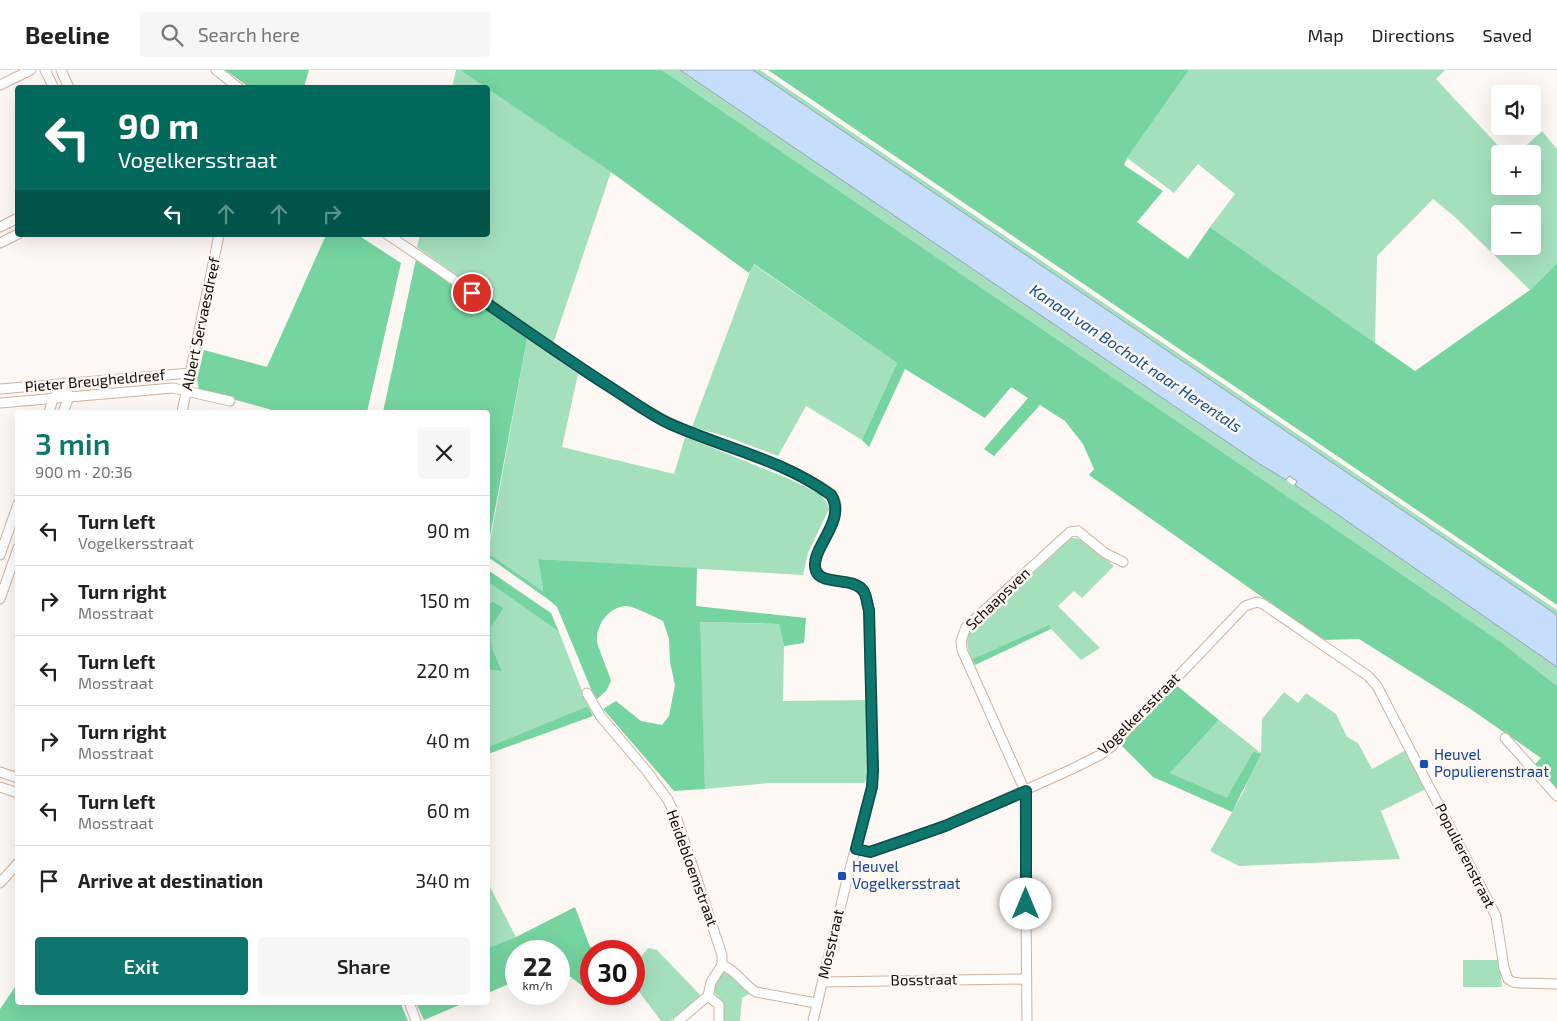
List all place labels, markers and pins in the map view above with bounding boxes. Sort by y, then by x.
pin [451,272,493,314]
place label: Heuvel Populierenstraat [1434,745,1549,780]
marker: Heuvel Populierenstraat [1418,758,1430,770]
place label: Heuvel Vogelkersstraat [852,857,961,892]
marker: Heuvel Vogelkersstraat [836,870,848,882]

